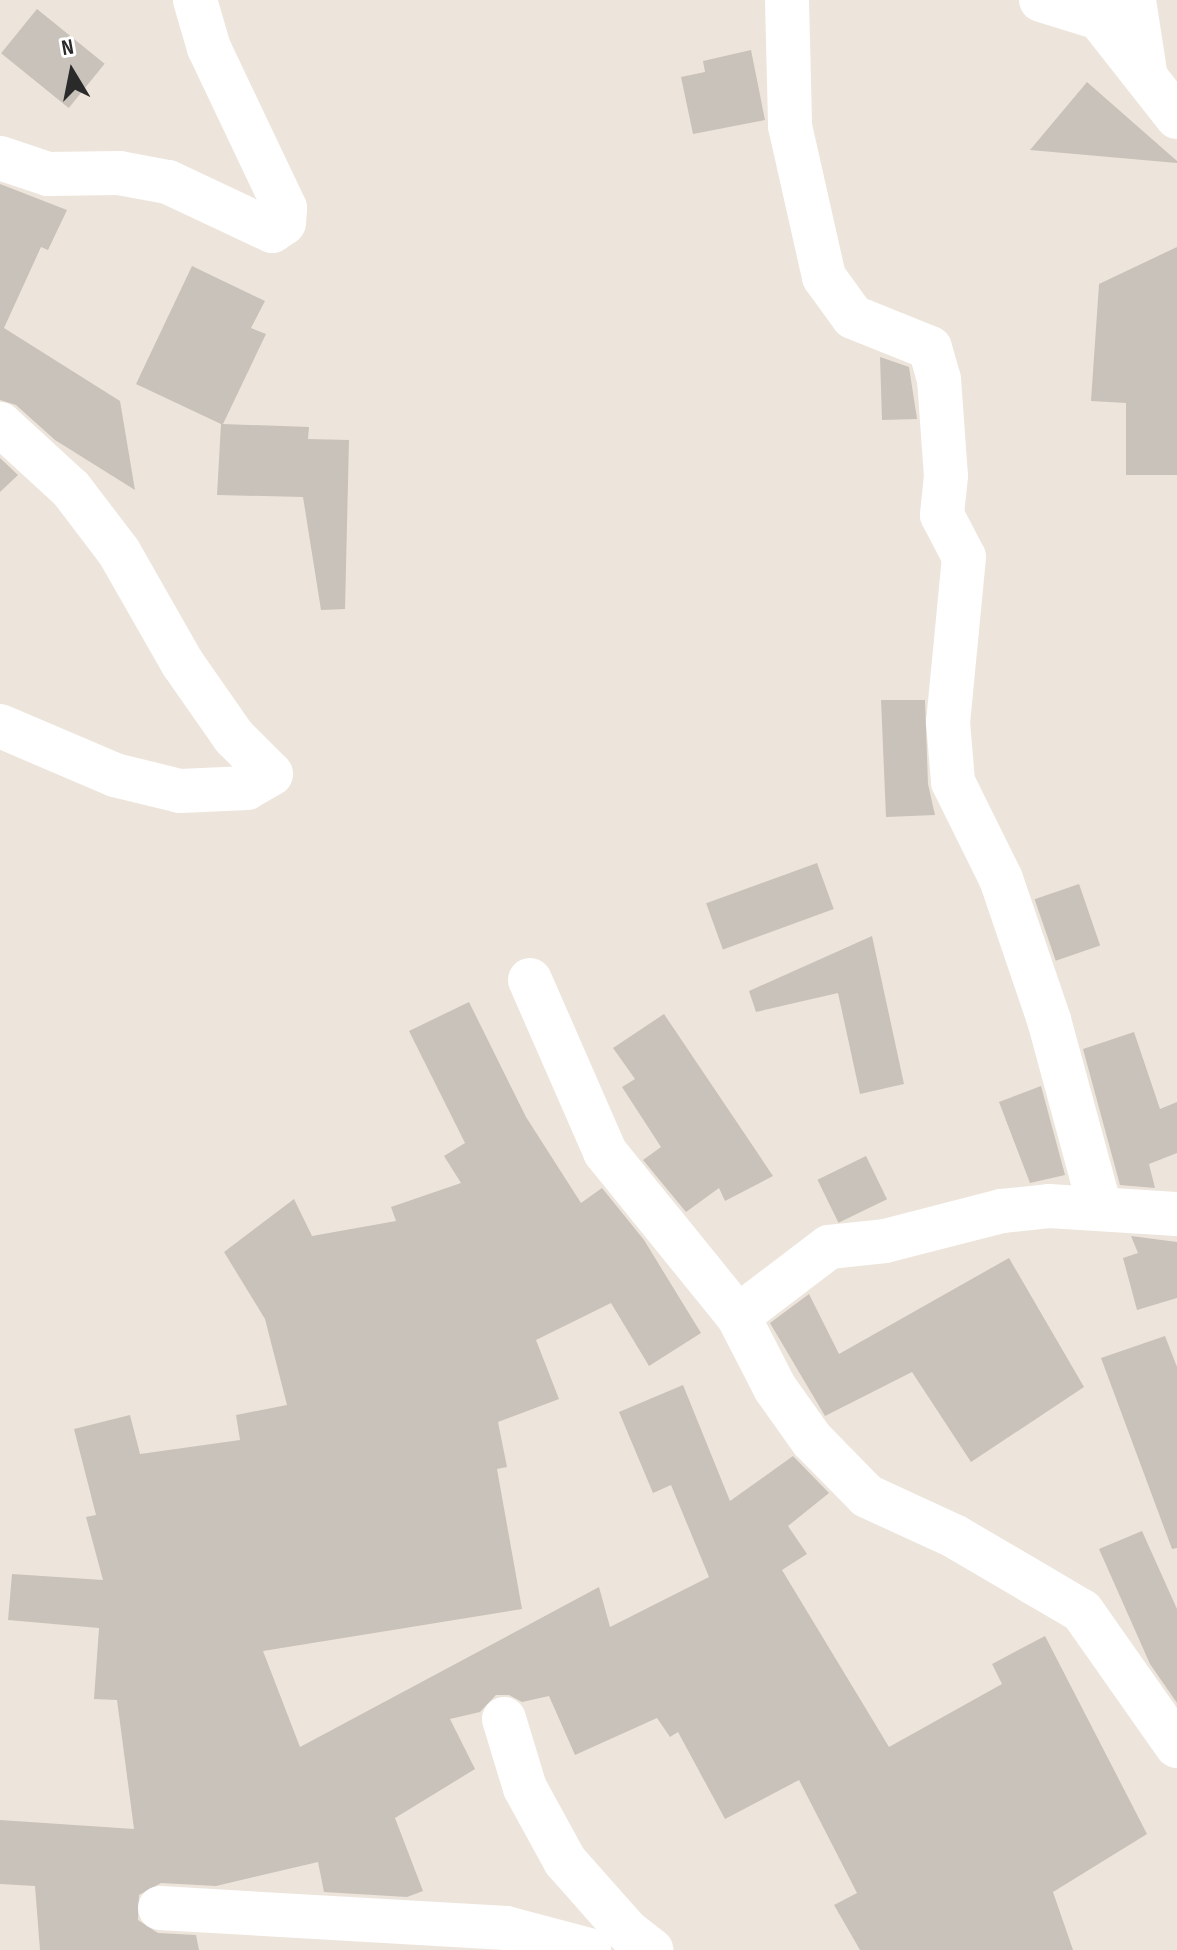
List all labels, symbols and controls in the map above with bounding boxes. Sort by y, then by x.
north arrow [32,32,112,112]
text: N [60,34,76,62]

